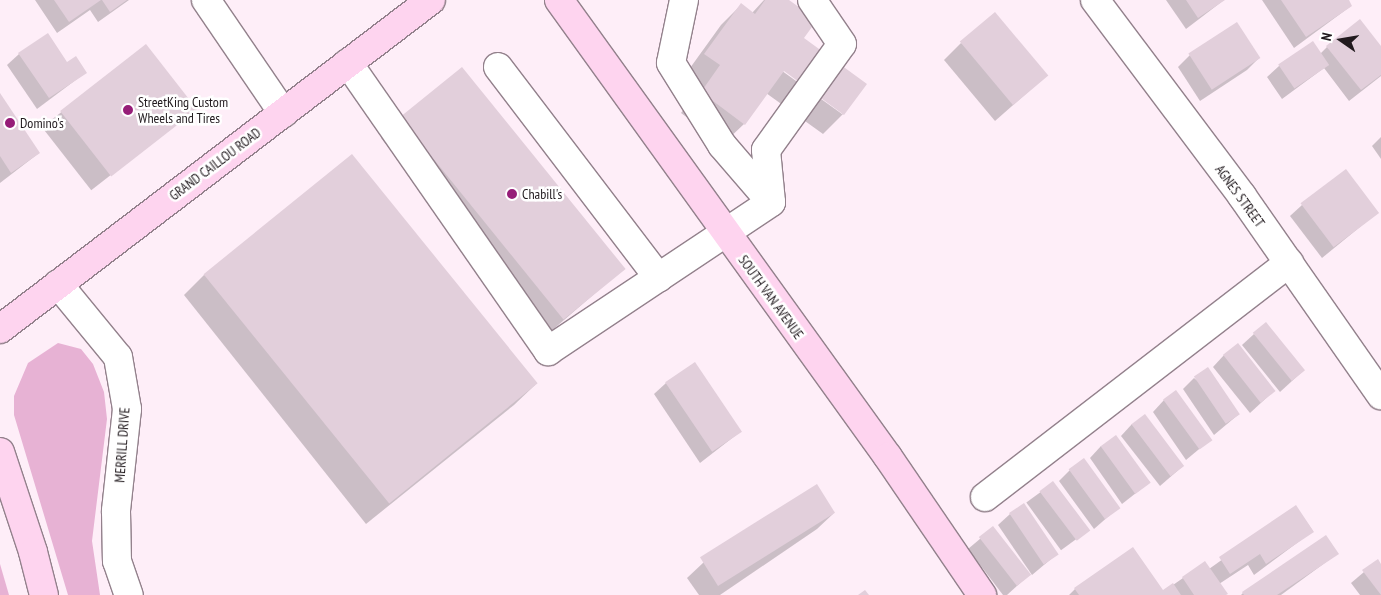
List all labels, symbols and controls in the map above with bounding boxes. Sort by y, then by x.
north arrow [1316,15,1366,65]
text: N [1317,31,1336,42]
place label: StreetKing Custom Wheels and Tires [138,94,228,126]
marker: StreetKing Custom Wheels and Tires [122,104,134,116]
place label: Domino's [20,115,64,131]
marker: Domino's [4,117,16,129]
street label: GRAND CAILLOU ROAD [166,124,264,204]
street label: AGNES STREET [1212,162,1268,230]
place label: Chabill's [522,186,562,202]
marker: Chabill's [506,188,518,200]
street label: SOUTH VAN AVENUE [735,252,807,342]
street label: MERRILL DRIVE [111,406,133,484]

